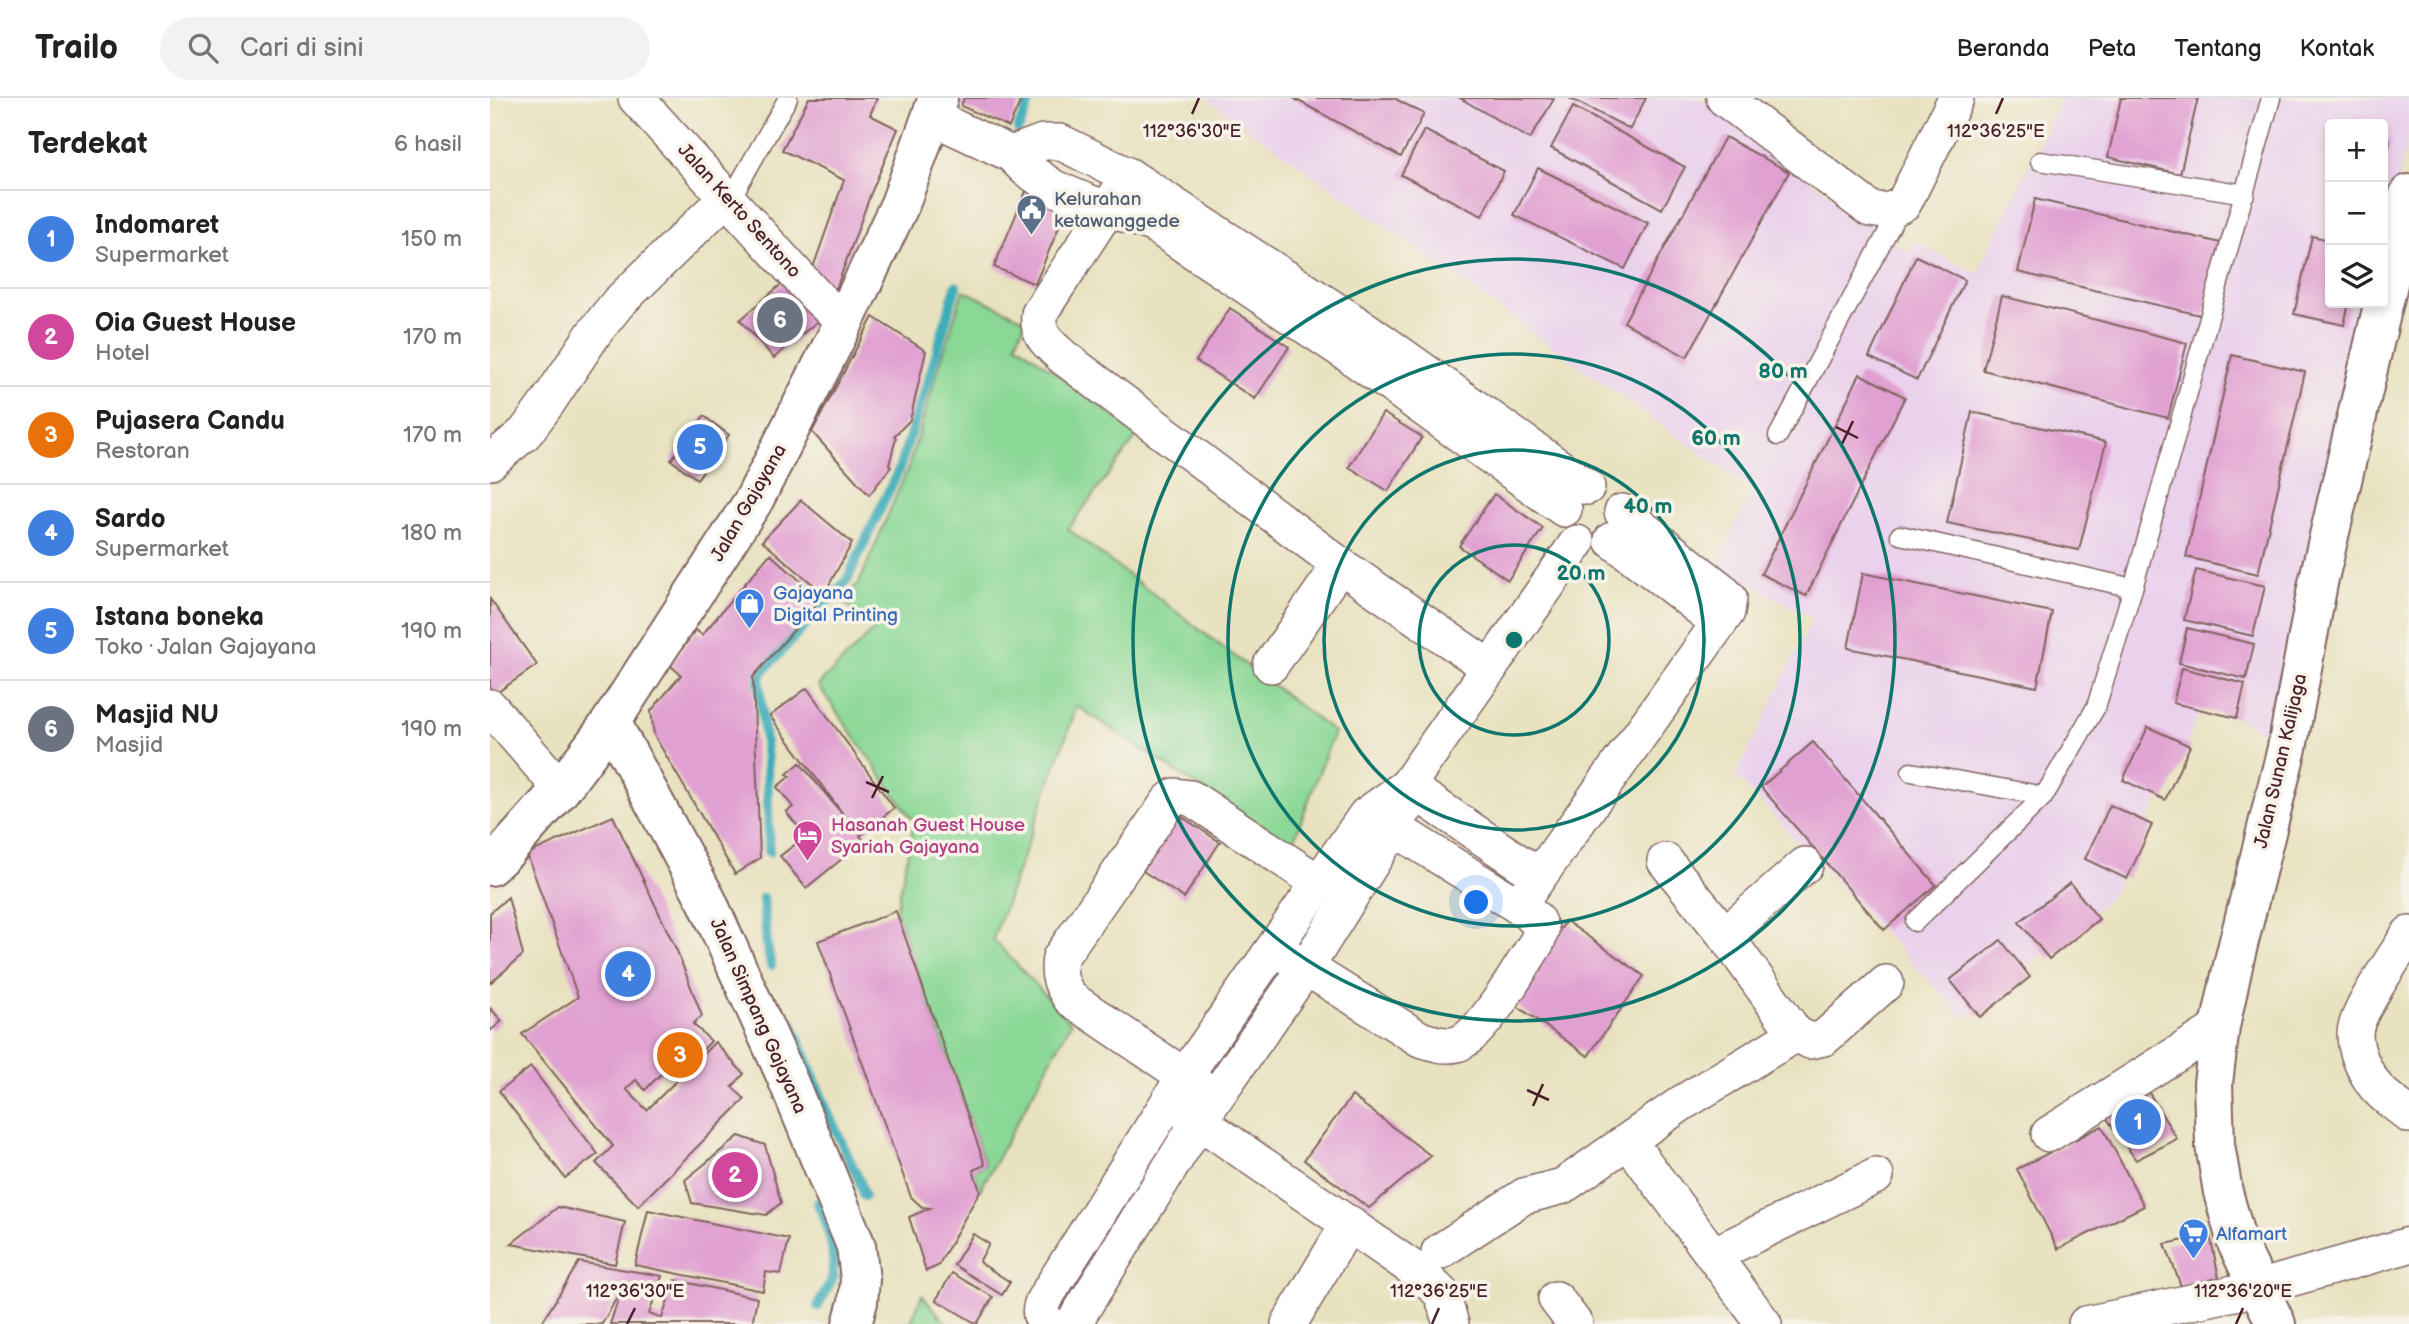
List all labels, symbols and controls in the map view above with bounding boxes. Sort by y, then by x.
search box [160,17,650,80]
text: Trailo [35,28,118,68]
icon: search [184,29,222,67]
text: Cari di sini [240,33,364,64]
text: Beranda [1956,34,2050,63]
text: Peta [2088,34,2136,63]
text: Tentang [2174,34,2262,63]
text: Kontak [2300,34,2374,63]
map controls [2325,119,2388,308]
button: + [2325,119,2388,182]
text: 112°36'30"E [1143,121,1241,142]
text: 112°36'25"E [1947,121,2045,142]
text: Terdekat [28,126,147,162]
text: 6 hasil [394,130,462,158]
street label: Jalan Kerto Sentono [672,139,806,283]
button: − [2325,182,2388,245]
place label: Kelurahan ketawanggede [1054,188,1180,233]
public building icon: Kelurahan ketawanggede [1014,193,1048,237]
text: Indomaret [95,210,219,241]
text: 1 [46,225,56,253]
text: 150 m [401,225,462,253]
text: Supermarket [95,241,229,269]
button: layers [2325,245,2388,308]
pin: 6 [757,294,803,346]
text: Oia Guest House [95,308,296,339]
text: 2 [44,323,58,351]
text: 170 m [403,323,462,351]
text: Hotel [95,339,150,367]
text: 80 m [1758,359,1808,384]
text: Pujasera Candu [95,406,285,437]
text: 3 [44,421,58,449]
text: 170 m [403,421,462,449]
pin: 5 [677,421,723,473]
text: 60 m [1691,426,1741,451]
text: Restoran [95,437,190,465]
street label: Jalan Gajayana [706,440,792,566]
text: 40 m [1623,494,1673,519]
text: Sardo [95,504,165,535]
text: 4 [44,519,58,547]
text: 180 m [401,519,462,547]
text: Supermarket [95,535,229,563]
text: 20 m [1557,561,1605,586]
place label: Gajayana Digital Printing [773,582,898,627]
shop icon: Gajayana Digital Printing [733,587,767,631]
text: Istana boneka [95,602,264,633]
text: 5 [44,617,58,645]
text: 190 m [401,617,462,645]
centre of rings [1502,628,1526,652]
text: Toko · Jalan Gajayana [95,633,316,661]
street label: Jalan Sunan Kalijaga [2250,671,2312,851]
text: Masjid NU [95,700,219,731]
text: 6 [44,715,58,743]
text: 190 m [401,715,462,743]
text: Masjid [95,731,163,759]
place label: Hasanah Guest House Syariah Gajayana [831,814,1025,859]
hotel icon: Hasanah Guest House Syariah Gajayana [791,819,825,863]
your location [1459,885,1493,919]
street label: Jalan Simpang Gajayana [704,915,812,1117]
pin: 4 [605,948,651,1000]
pin: 3 [657,1029,703,1081]
pin: 1 [2115,1096,2161,1148]
pin: 2 [712,1149,758,1201]
supermarket icon: Alfamart [2176,1217,2210,1261]
place label: Alfamart [2216,1223,2287,1246]
text: 112°36'30"E [586,1281,684,1302]
text: 112°36'25"E [1390,1281,1488,1302]
text: 112°36'20"E [2194,1281,2292,1302]

